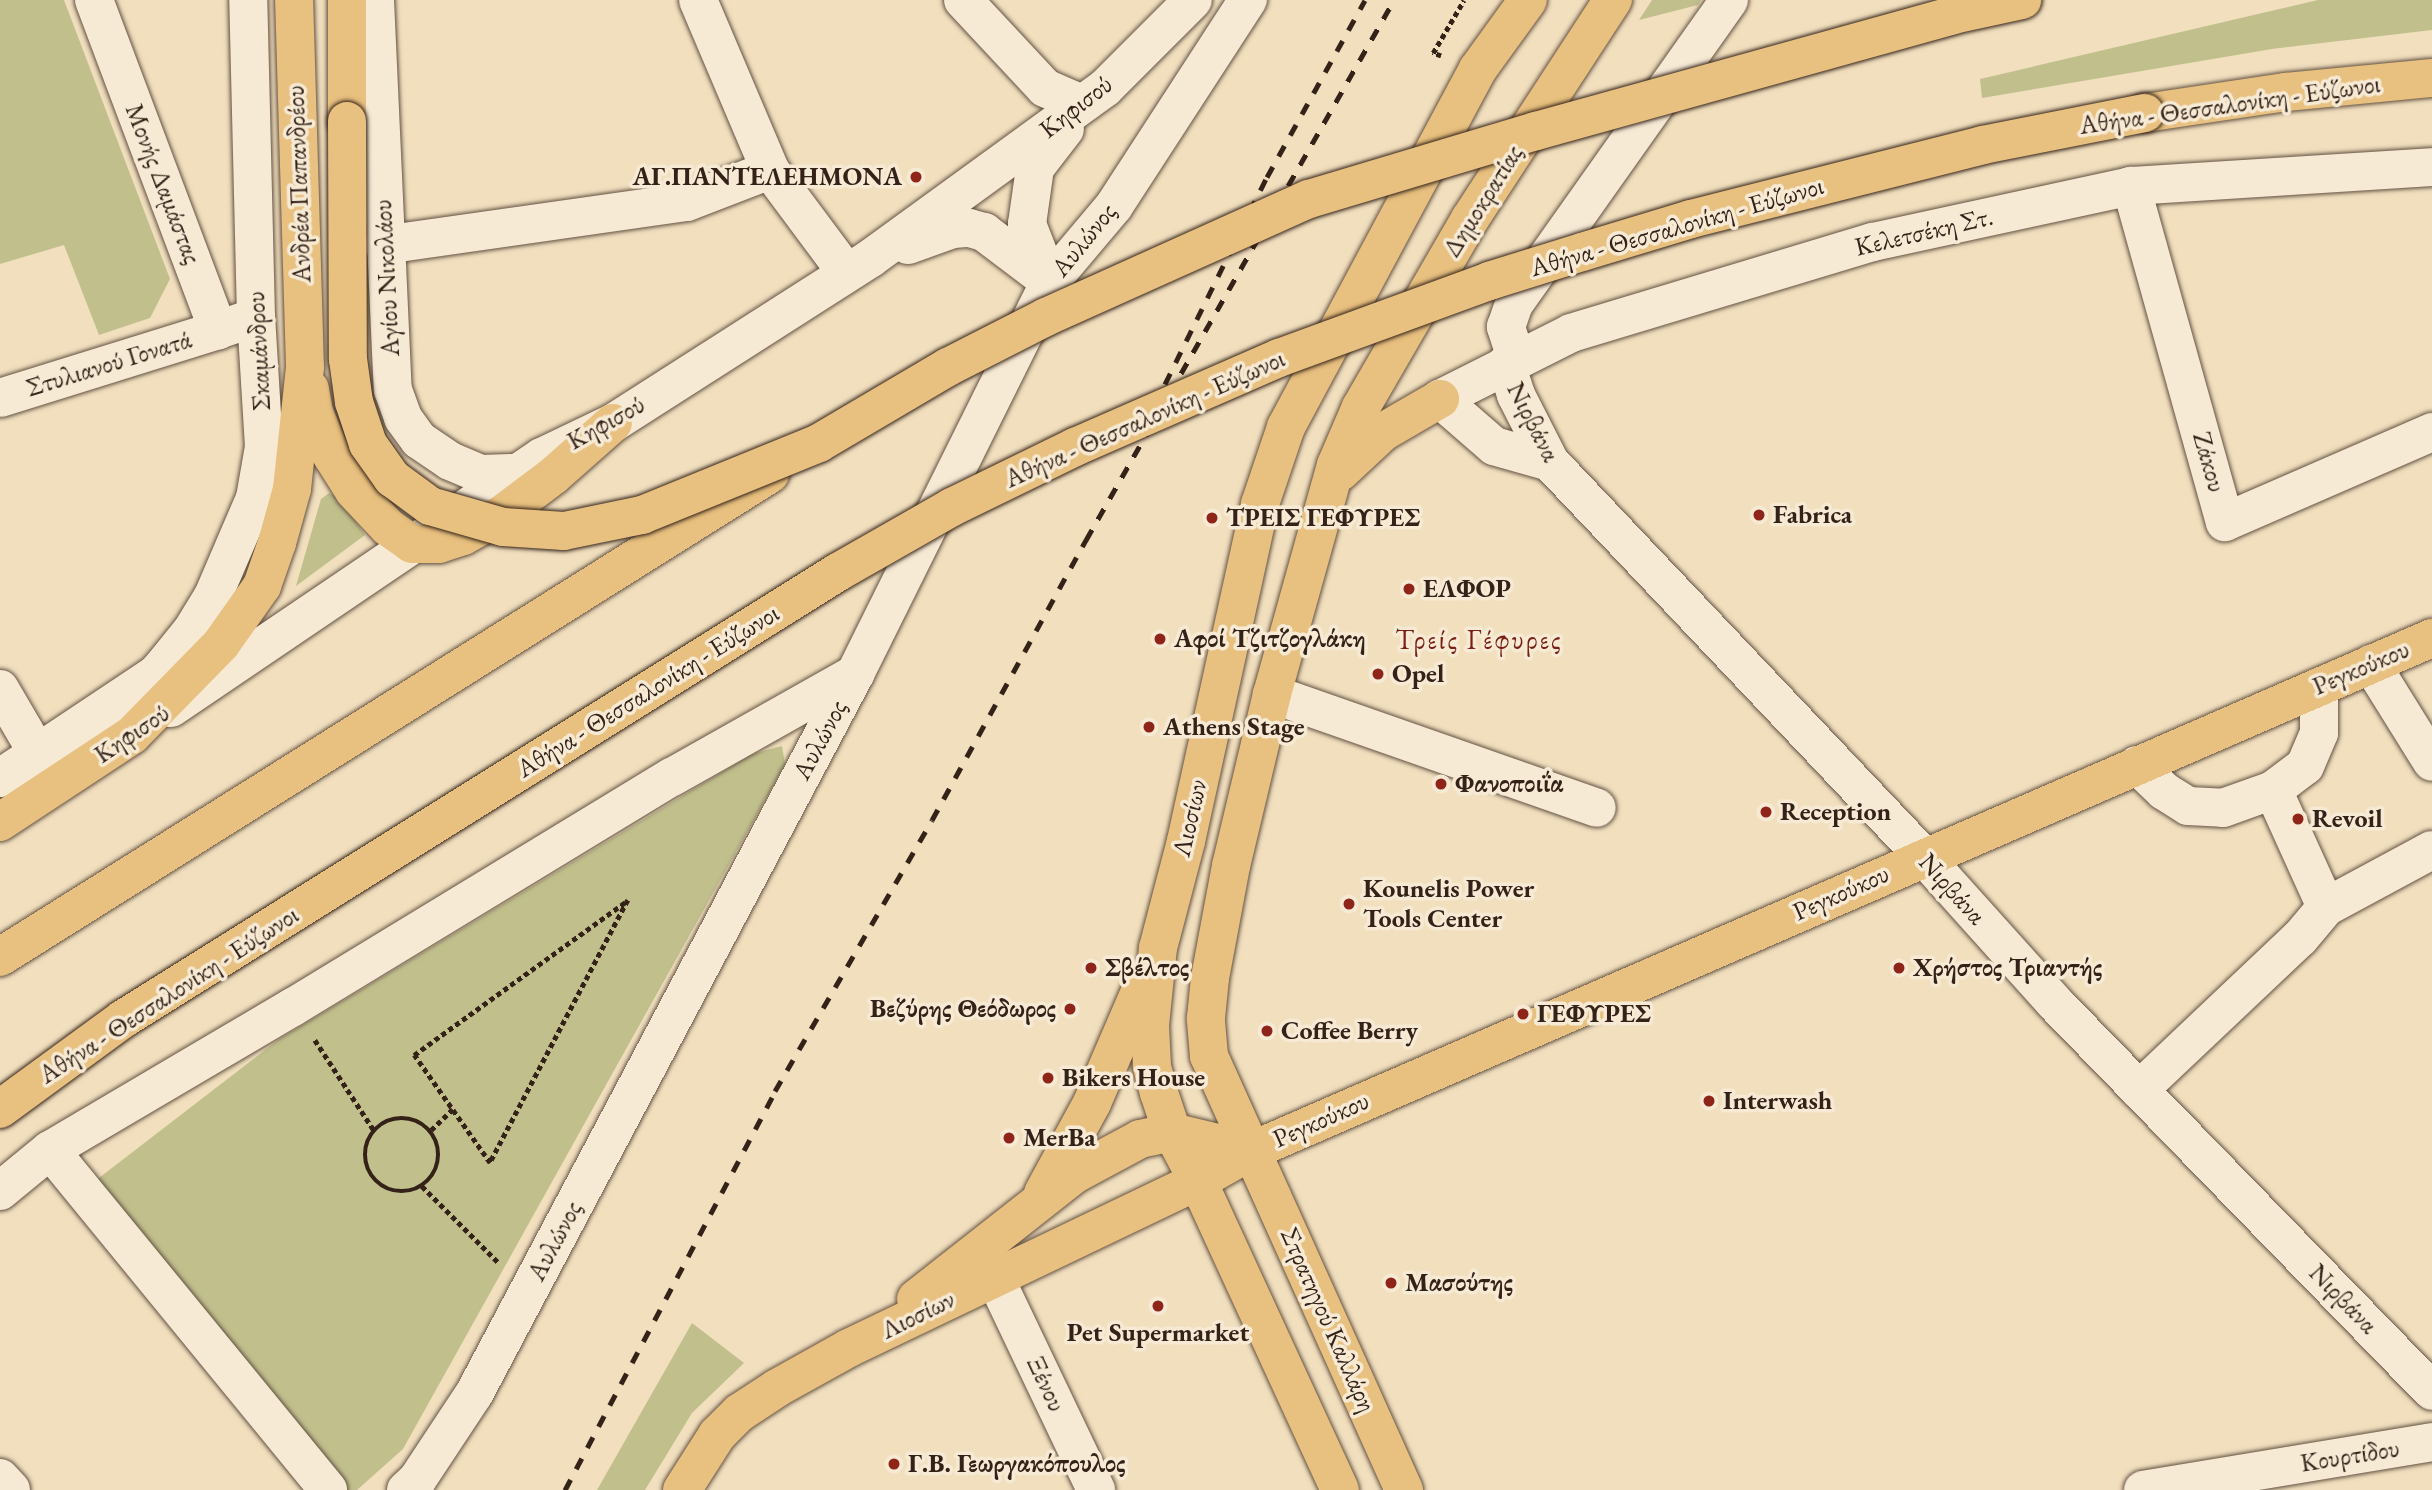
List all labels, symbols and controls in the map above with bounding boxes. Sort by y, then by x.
street label: Αθήνα - Θεσσαλονίκη - Εύζωνοι [2078,68,2382,142]
street label: Κηφισού [1033,69,1119,145]
street label: Ανδρέα Παπανδρέου [280,85,318,283]
street label: Μονής Δαμάστας [118,99,208,269]
street label: Δημοκρατίας [1436,139,1530,263]
place label: ΑΓ.ΠΑΝΤΕΛΕΗΜΟΝΑ [632,161,902,193]
marker: ΑΓ.ΠΑΝΤΕΛΕΗΜΟΝΑ [908,169,924,185]
street label: Αθήνα - Θεσσαλονίκη - Εύζωνοι [1527,170,1827,284]
street label: Αυλώνος [1045,197,1123,283]
street label: Αγίου Νικολάου [367,199,407,357]
street label: Κελετσέκη Στ. [1852,201,1996,263]
street label: Σκαμάνδρου [240,291,278,411]
street label: Στυλιανού Γονατά [23,324,195,404]
street label: Αθήνα - Θεσσαλονίκη - Εύζωνοι [1000,343,1290,495]
street label: Νιρβάνα [1500,377,1566,467]
street label: Κηφισού [562,389,650,457]
street label: Ζάκου [2186,428,2232,496]
place label: Fabrica [1773,499,1852,531]
place label: ΤΡΕΙΣ ΓΕΦΥΡΕΣ [1226,502,1420,534]
marker: Fabrica [1751,507,1767,523]
marker: ΤΡΕΙΣ ΓΕΦΥΡΕΣ [1204,510,1220,526]
place label: ΕΛΦΟΡ [1423,573,1511,605]
marker: ΕΛΦΟΡ [1401,581,1417,597]
street label: Αθήνα - Θεσσαλονίκη - Εύζωνοι [511,597,785,785]
district label: Τρείς Γέφυρες [1397,622,1561,656]
place label: Αφοί Τζιτζογλάκη [1174,623,1366,655]
marker: Αφοί Τζιτζογλάκη [1152,631,1168,647]
street label: Ρεγκούκου [2308,634,2414,702]
place label: Opel [1392,658,1444,690]
marker: Opel [1370,666,1386,682]
street label: Αυλώνος [786,695,854,785]
street label: Κηφισού [88,698,176,770]
place label: Athens Stage [1163,711,1305,743]
marker: Athens Stage [1141,719,1157,735]
place label: Φανοποιΐα [1455,768,1564,800]
street label: Λιοσίων [1166,776,1214,860]
marker: Φανοποιΐα [1433,776,1449,792]
place label: Reception [1780,796,1891,828]
place label: Revoil [2312,803,2383,835]
marker: Reception [1758,804,1774,820]
marker: Revoil [2290,811,2306,827]
street label: Νιρβάνα [1912,847,1992,931]
street label: Ρεγκούκου [1788,858,1894,928]
place label: Kounelis Power Tools Center [1363,873,1534,934]
marker: Kounelis Power Tools Center [1341,896,1357,912]
street label: Αθήνα - Θεσσαλονίκη - Εύζωνοι [33,899,305,1091]
place label: Σβέλτος [1105,952,1189,984]
place label: Χρήστος Τριαντής [1913,952,2102,984]
marker: Σβέλτος [1083,960,1099,976]
marker: Χρήστος Τριαντής [1891,960,1907,976]
place label: Βεζύρης Θεόδωρος [870,993,1056,1025]
place label: ΓΕΦΥΡΕΣ [1537,998,1651,1030]
marker: Βεζύρης Θεόδωρος [1062,1001,1078,1017]
marker: ΓΕΦΥΡΕΣ [1515,1006,1531,1022]
place label: Coffee Berry [1281,1015,1418,1047]
marker: Coffee Berry [1259,1023,1275,1039]
place label: Bikers House [1062,1062,1205,1094]
marker: Bikers House [1040,1070,1056,1086]
street label: Ρεγκούκου [1268,1085,1374,1155]
place label: Interwash [1723,1085,1832,1117]
marker: Interwash [1701,1093,1717,1109]
place label: MerBa [1023,1122,1096,1154]
marker: MerBa [1001,1130,1017,1146]
street label: Αυλώνος [521,1196,589,1286]
street label: Στρατηγού Καλλάρη [1273,1223,1383,1417]
street label: Νιρβάνα [2302,1258,2384,1340]
place label: Μασούτης [1405,1267,1513,1299]
marker: Μασούτης [1383,1275,1399,1291]
street label: Λιοσίων [876,1284,960,1346]
marker: Pet Supermarket [1150,1298,1166,1314]
place label: Pet Supermarket [1067,1317,1249,1349]
street label: Ξένου [1020,1351,1072,1417]
street label: Κουρτίδου [2298,1433,2402,1479]
place label: Γ.Β. Γεωργακόπουλος [908,1448,1125,1480]
marker: Γ.Β. Γεωργακόπουλος [886,1456,902,1472]

